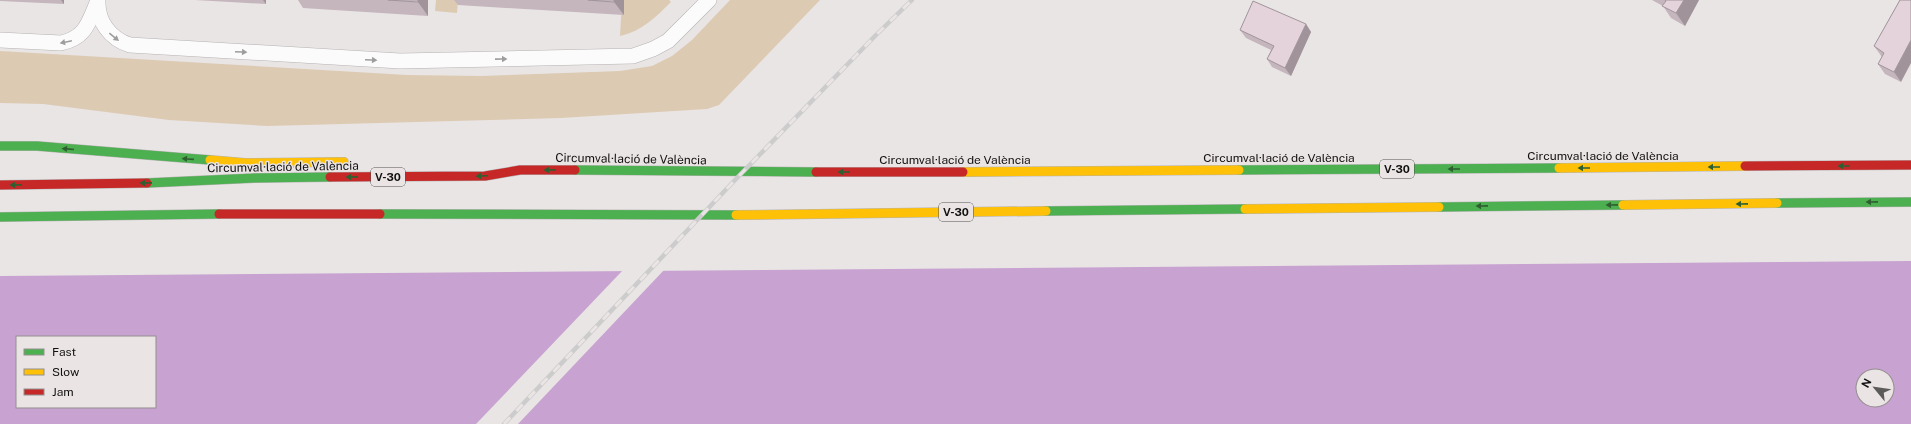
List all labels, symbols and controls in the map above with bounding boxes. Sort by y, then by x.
one-way arrow [109,32,119,41]
one-way arrow [60,39,72,45]
one-way arrow [235,48,247,55]
one-way arrow [365,56,377,63]
one-way arrow [495,56,508,62]
one-way arrow [62,146,74,152]
street label: Circumval·lació de València [1527,149,1679,163]
street label: Circumval·lació de València [555,151,707,167]
street label: Circumval·lació de València [1203,151,1355,165]
street label: Circumval·lació de València [879,153,1031,167]
one-way arrow [182,155,194,162]
street label: Circumval·lació de València [207,159,359,175]
road number: V-30 [1380,160,1414,178]
one-way arrow [1837,163,1850,169]
one-way arrow [1707,164,1720,170]
one-way arrow [1577,165,1590,171]
one-way arrow [1447,166,1460,172]
one-way arrow [543,167,556,173]
road number: V-30 [371,168,405,186]
one-way arrow [837,169,850,175]
one-way arrow [475,173,488,179]
one-way arrow [346,174,358,181]
one-way arrow [139,180,152,186]
one-way arrow [10,181,22,188]
one-way arrow [1865,199,1878,205]
one-way arrow [1736,200,1748,207]
one-way arrow [1605,202,1618,208]
road number: V-30 [939,203,973,221]
one-way arrow [1475,203,1488,209]
legend [16,336,156,408]
text: Fast [52,345,77,359]
text: Slow [52,365,80,379]
north arrow [1855,368,1895,408]
text: N [1859,376,1874,390]
text: Jam [52,385,74,399]

